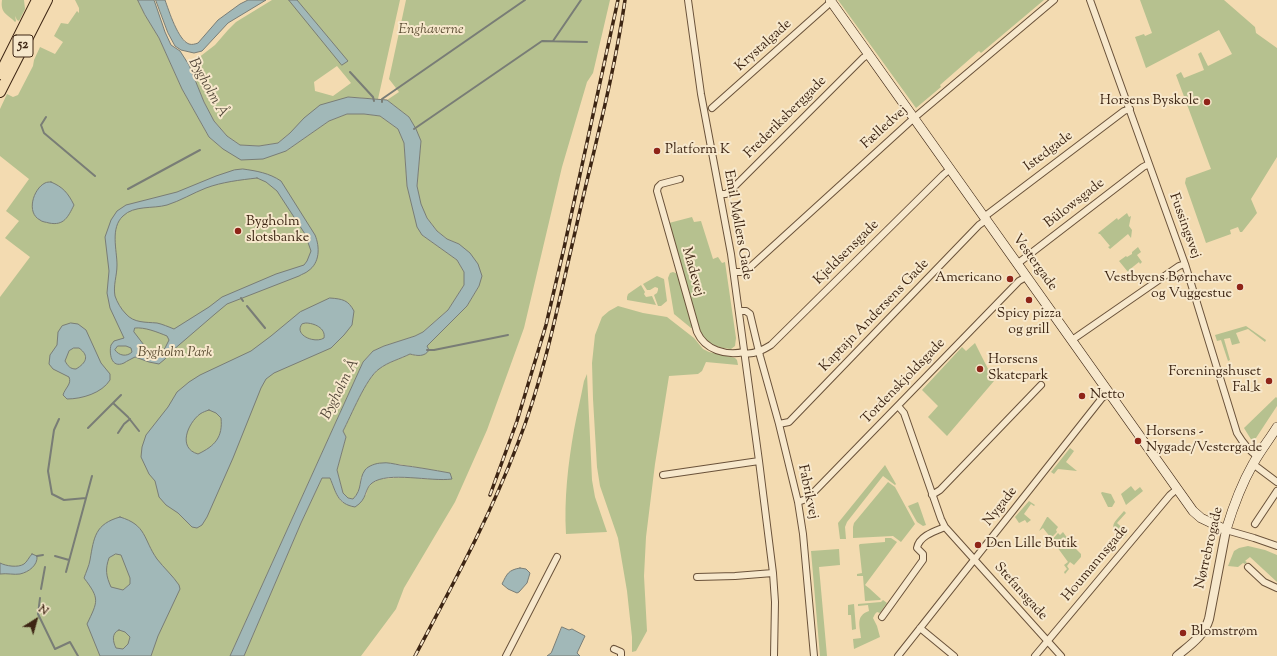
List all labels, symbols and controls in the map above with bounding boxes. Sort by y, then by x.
street label: Krystalgade [732,16,796,76]
park label: Enghaverne [398,23,464,39]
road number: 52 [13,35,33,57]
water label: Bygholm Å [183,55,231,121]
street label: Frederiksberggade [741,73,831,163]
place label: Horsens Byskole [1100,94,1199,110]
marker: Horsens Byskole [1202,97,1212,107]
street label: Fælledvej [858,103,912,153]
street label: Istedgade [1021,128,1077,176]
place label: Platform K [665,143,730,159]
marker: Platform K [652,146,662,156]
street label: Emil Møllers Gade [719,169,755,281]
street label: Bülowsgade [1042,175,1108,233]
street label: Fussingsvej [1164,191,1204,261]
place label: Bygholm slotsbanke [246,215,309,248]
street label: Kjeldsensgade [811,217,883,289]
marker: Bygholm slotsbanke [233,226,243,236]
street label: Vestergade [1008,231,1060,295]
street label: Madevej [677,245,707,299]
street label: Kaptajn Andersens Gade [817,256,933,376]
place label: Americano [935,271,1002,287]
place label: Vestbyens Børnehave og Vuggestue [1104,271,1232,304]
marker: Americano [1005,274,1015,284]
marker: Vestbyens Børnehave og Vuggestue [1235,282,1245,292]
marker: Spicy pizza og grill [1024,295,1034,305]
place label: Spicy pizza og grill [997,307,1061,340]
street label: Tordenskjoldsgade [859,336,949,428]
park label: Bygholm Park [138,346,212,362]
place label: Horsens Skatepark [988,353,1048,386]
water label: Bygholm Å [318,357,364,423]
marker: Horsens Skatepark [975,364,985,374]
place label: Foreningshuset Fal_k [1168,365,1261,398]
marker: Foreningshuset Fal_k [1264,376,1274,386]
place label: Netto [1090,388,1125,404]
marker: Netto [1077,391,1087,401]
place label: Horsens - Nygade/Vestergade [1146,425,1262,458]
marker: Horsens - Nygade/Vestergade [1133,436,1143,446]
street label: Fabrikvej [793,463,821,521]
street label: Nygade [980,484,1022,530]
street label: Nørrebrogade [1192,505,1228,591]
street label: Houmannsgade [1059,522,1133,606]
place label: Den Lille Butik [986,537,1078,553]
marker: Den Lille Butik [973,540,983,550]
street label: Stefansgade [990,560,1050,624]
north arrow [16,600,56,640]
text: N [35,601,52,619]
place label: Blomstrøm [1191,625,1258,641]
marker: Blomstrøm [1178,628,1188,638]

